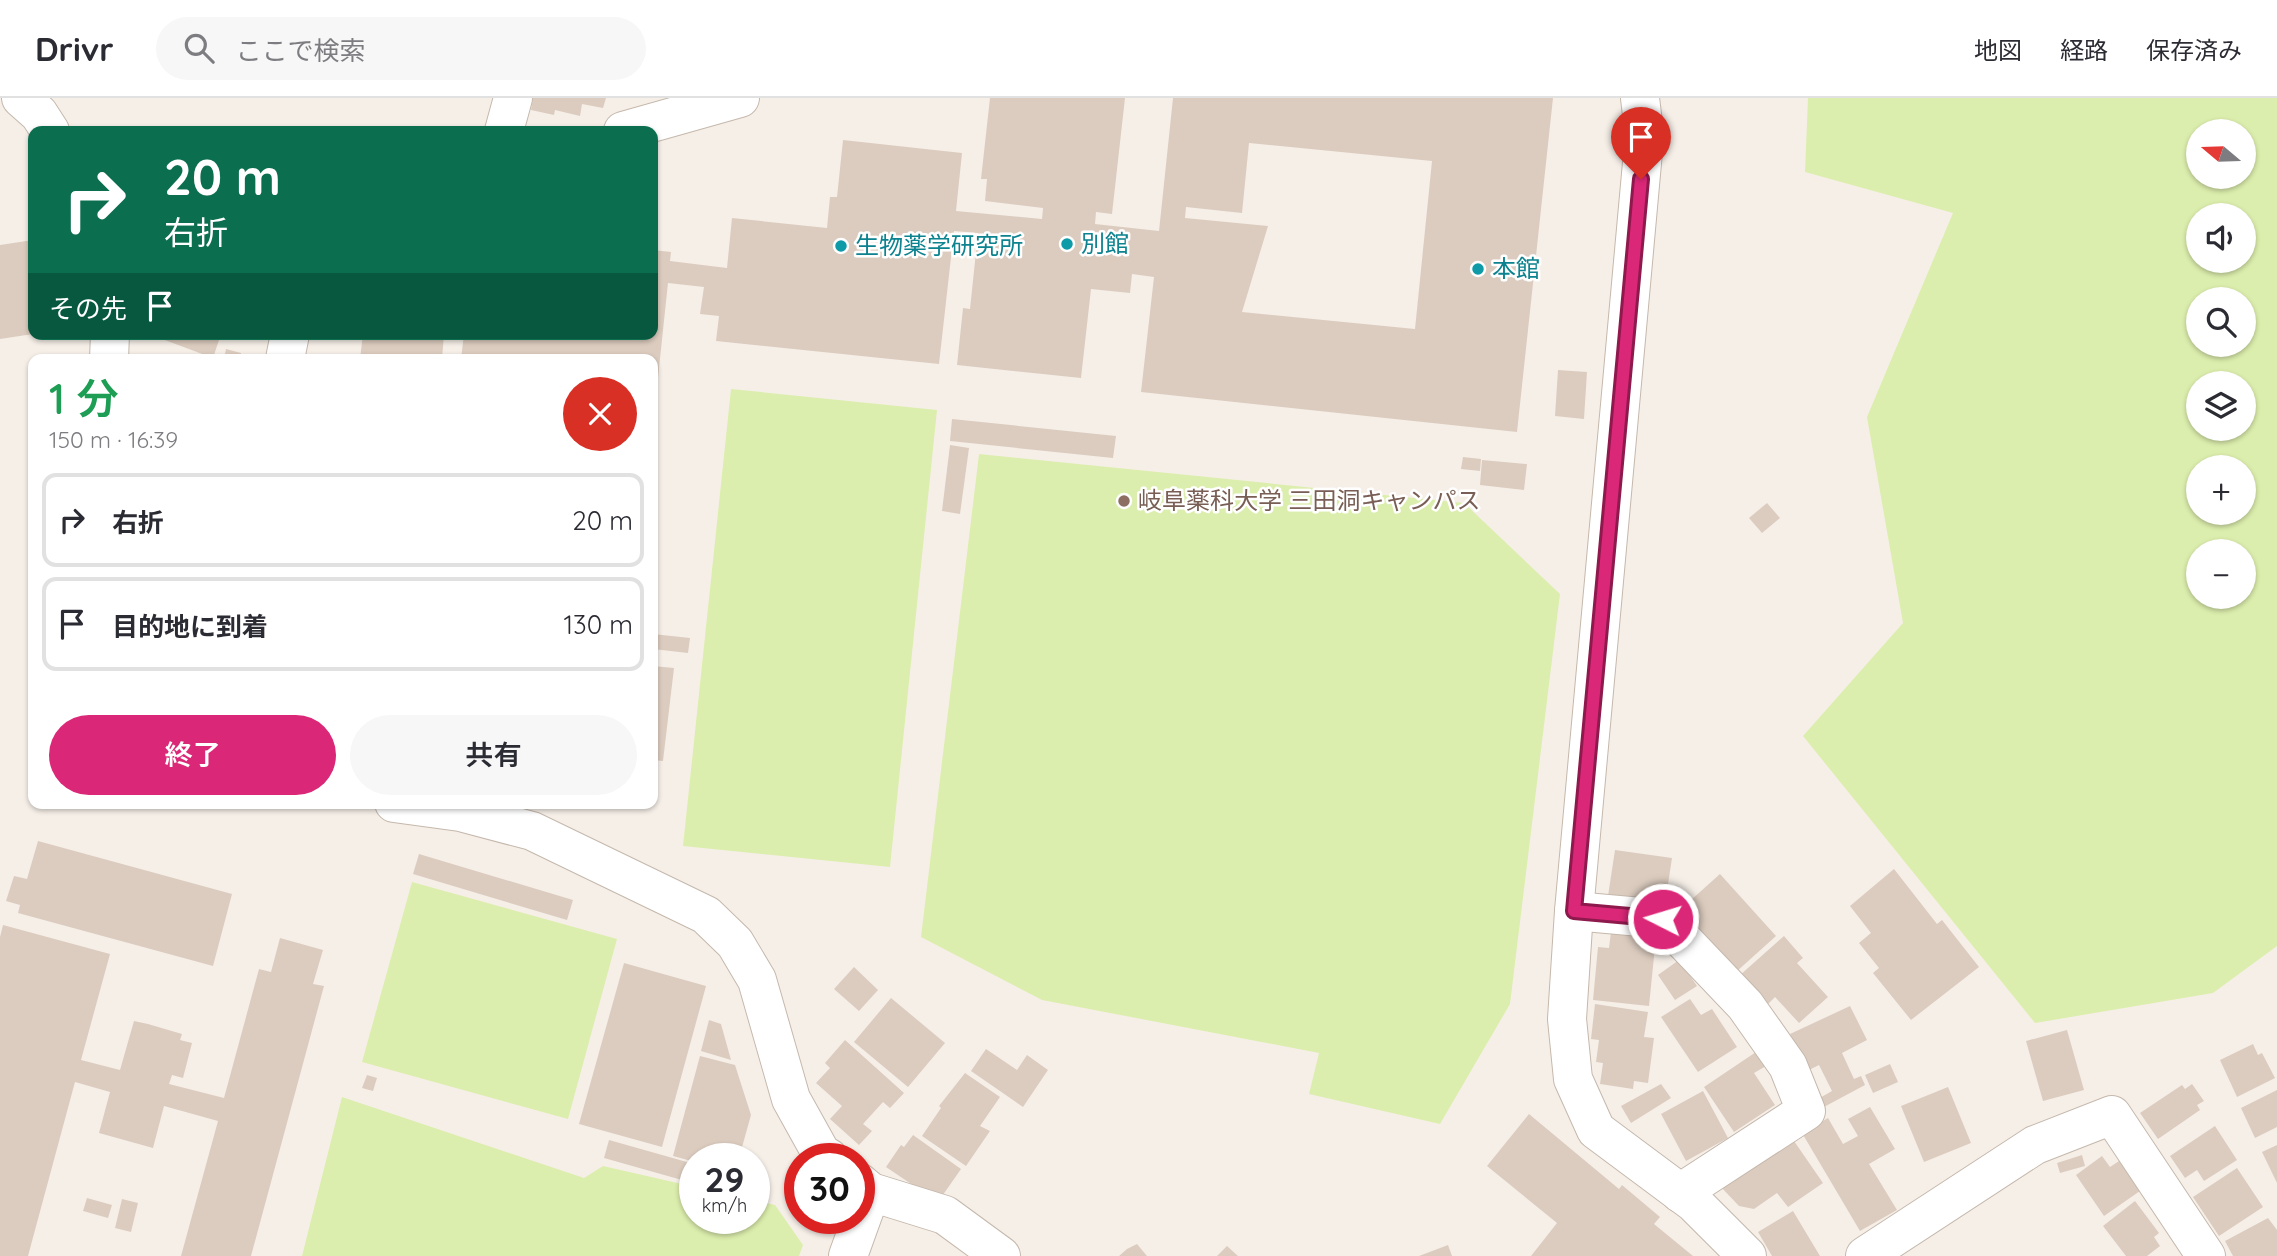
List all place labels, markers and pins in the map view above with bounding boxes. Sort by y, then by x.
pin [1611,107,1671,179]
place label: 別館 [1081,228,1129,258]
place label: 生物薬学研究所 [855,230,1023,260]
marker: 別館 [1059,236,1075,252]
marker: 生物薬学研究所 [833,238,849,254]
place label: 本館 [1492,253,1540,283]
marker: 本館 [1470,261,1486,277]
place label: 岐阜薬科大学 三田洞キャンパス [1138,485,1481,515]
marker: 岐阜薬科大学 三田洞キャンパス [1116,493,1132,509]

